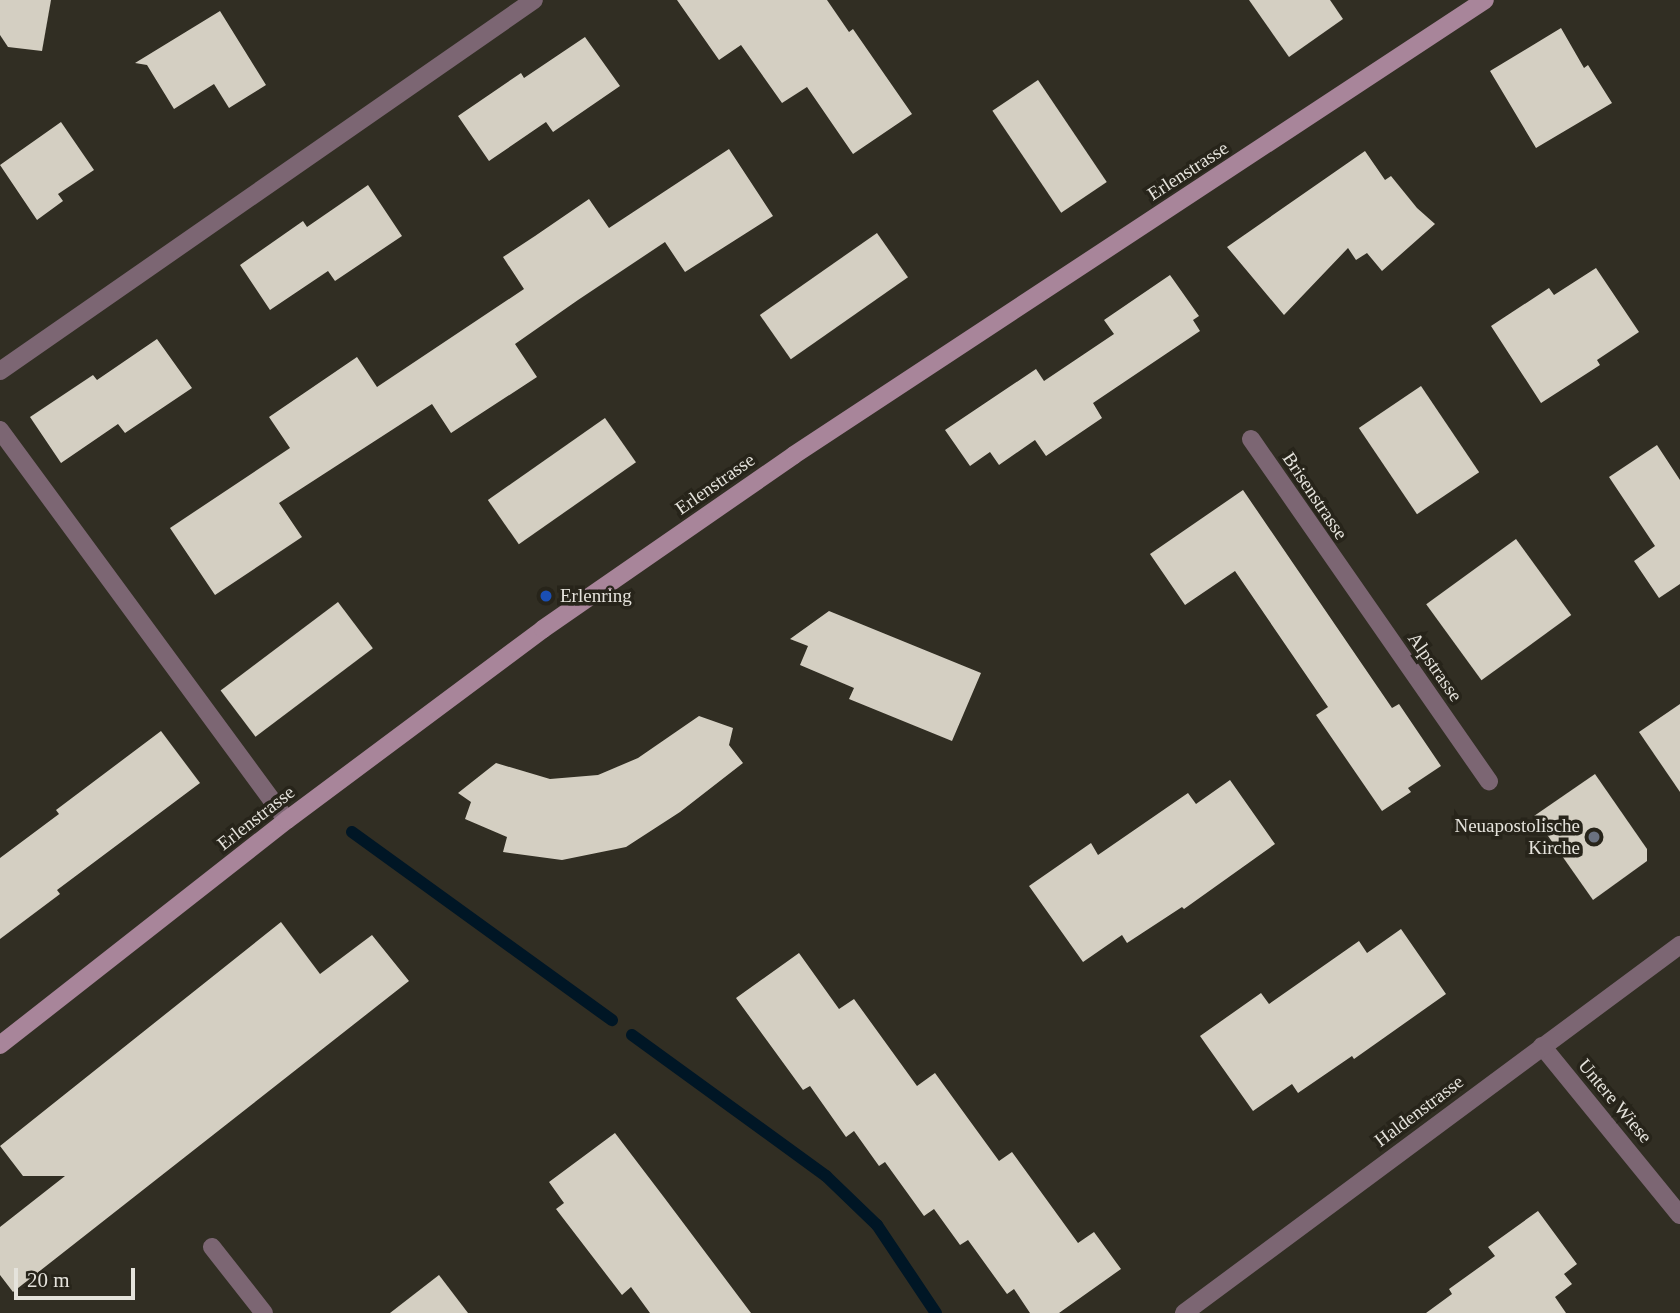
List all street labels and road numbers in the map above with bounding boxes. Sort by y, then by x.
street label: Erlenstrasse [1143,136,1233,206]
street label: Erlenstrasse [671,448,759,520]
street label: Brisenstrasse [1278,448,1352,544]
street label: Alpstrasse [1403,628,1467,706]
street label: Erlenstrasse [213,781,299,855]
street label: Untere Wiese [1573,1054,1657,1148]
street label: Haldenstrasse [1370,1070,1468,1152]

